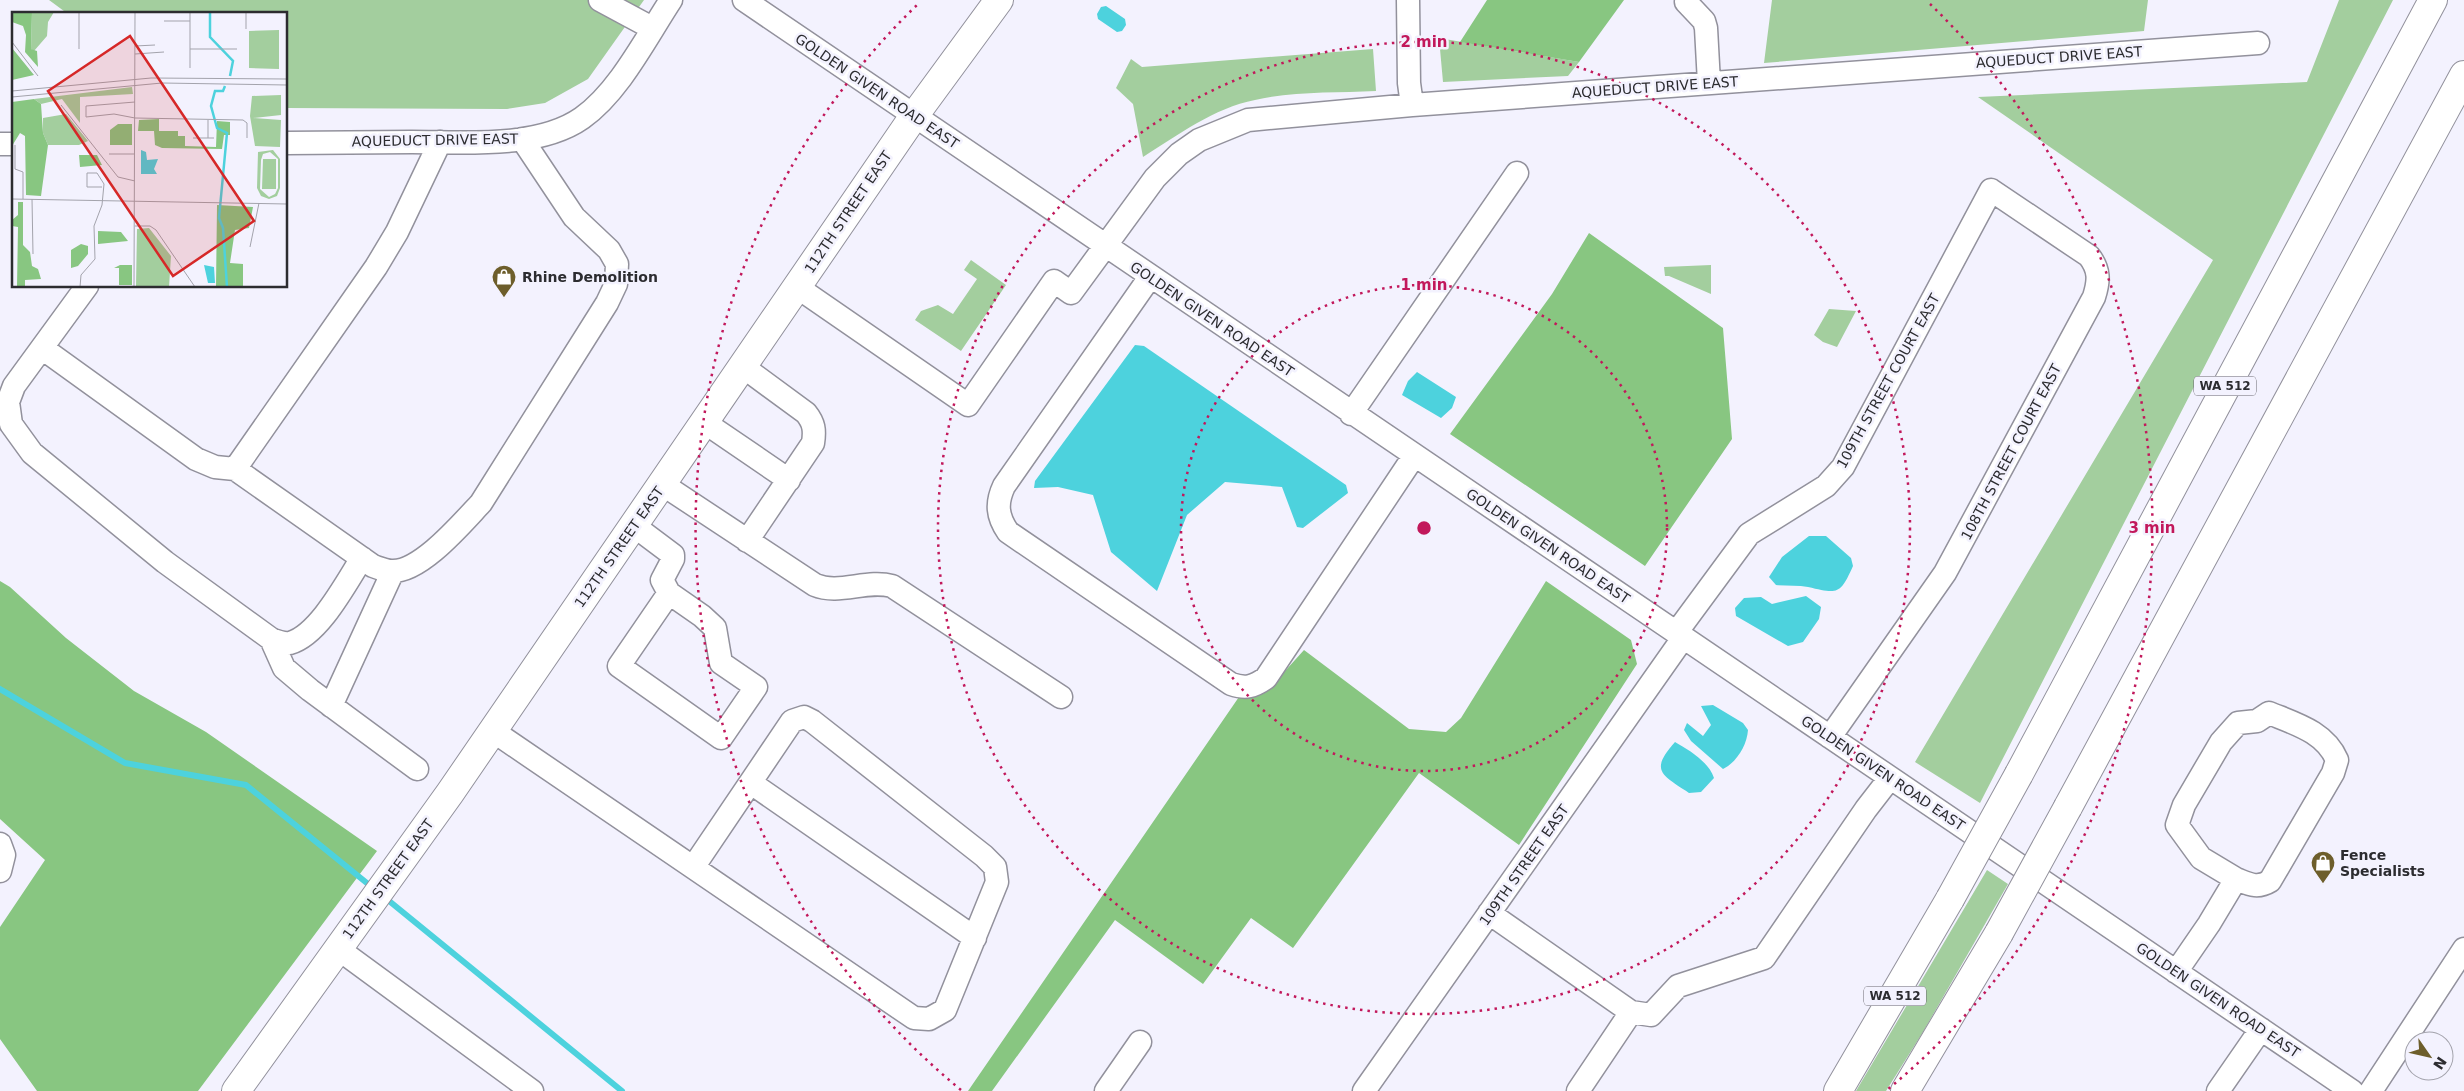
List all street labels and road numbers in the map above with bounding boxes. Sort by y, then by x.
street label: GOLDEN GIVEN ROAD EAST [792,30,962,152]
street label: AQUEDUCT DRIVE EAST [1975,43,2143,71]
street label: AQUEDUCT DRIVE EAST [1571,73,1739,101]
street label: AQUEDUCT DRIVE EAST [352,131,519,149]
street label: 112TH STREET EAST [801,147,895,276]
street label: GOLDEN GIVEN ROAD EAST [1127,258,1297,380]
street label: 109TH STREET COURT EAST [1833,291,1943,471]
street label: 108TH STREET COURT EAST [1958,361,2064,543]
road number: WA 512 [2194,376,2256,396]
street label: 112TH STREET EAST [571,483,667,611]
street label: GOLDEN GIVEN ROAD EAST [1463,485,1633,607]
street label: GOLDEN GIVEN ROAD EAST [1798,712,1968,834]
street label: 109TH STREET EAST [1476,801,1572,929]
street label: 112TH STREET EAST [339,816,437,942]
street label: GOLDEN GIVEN ROAD EAST [2133,939,2303,1061]
road number: WA 512 [1864,986,1926,1006]

